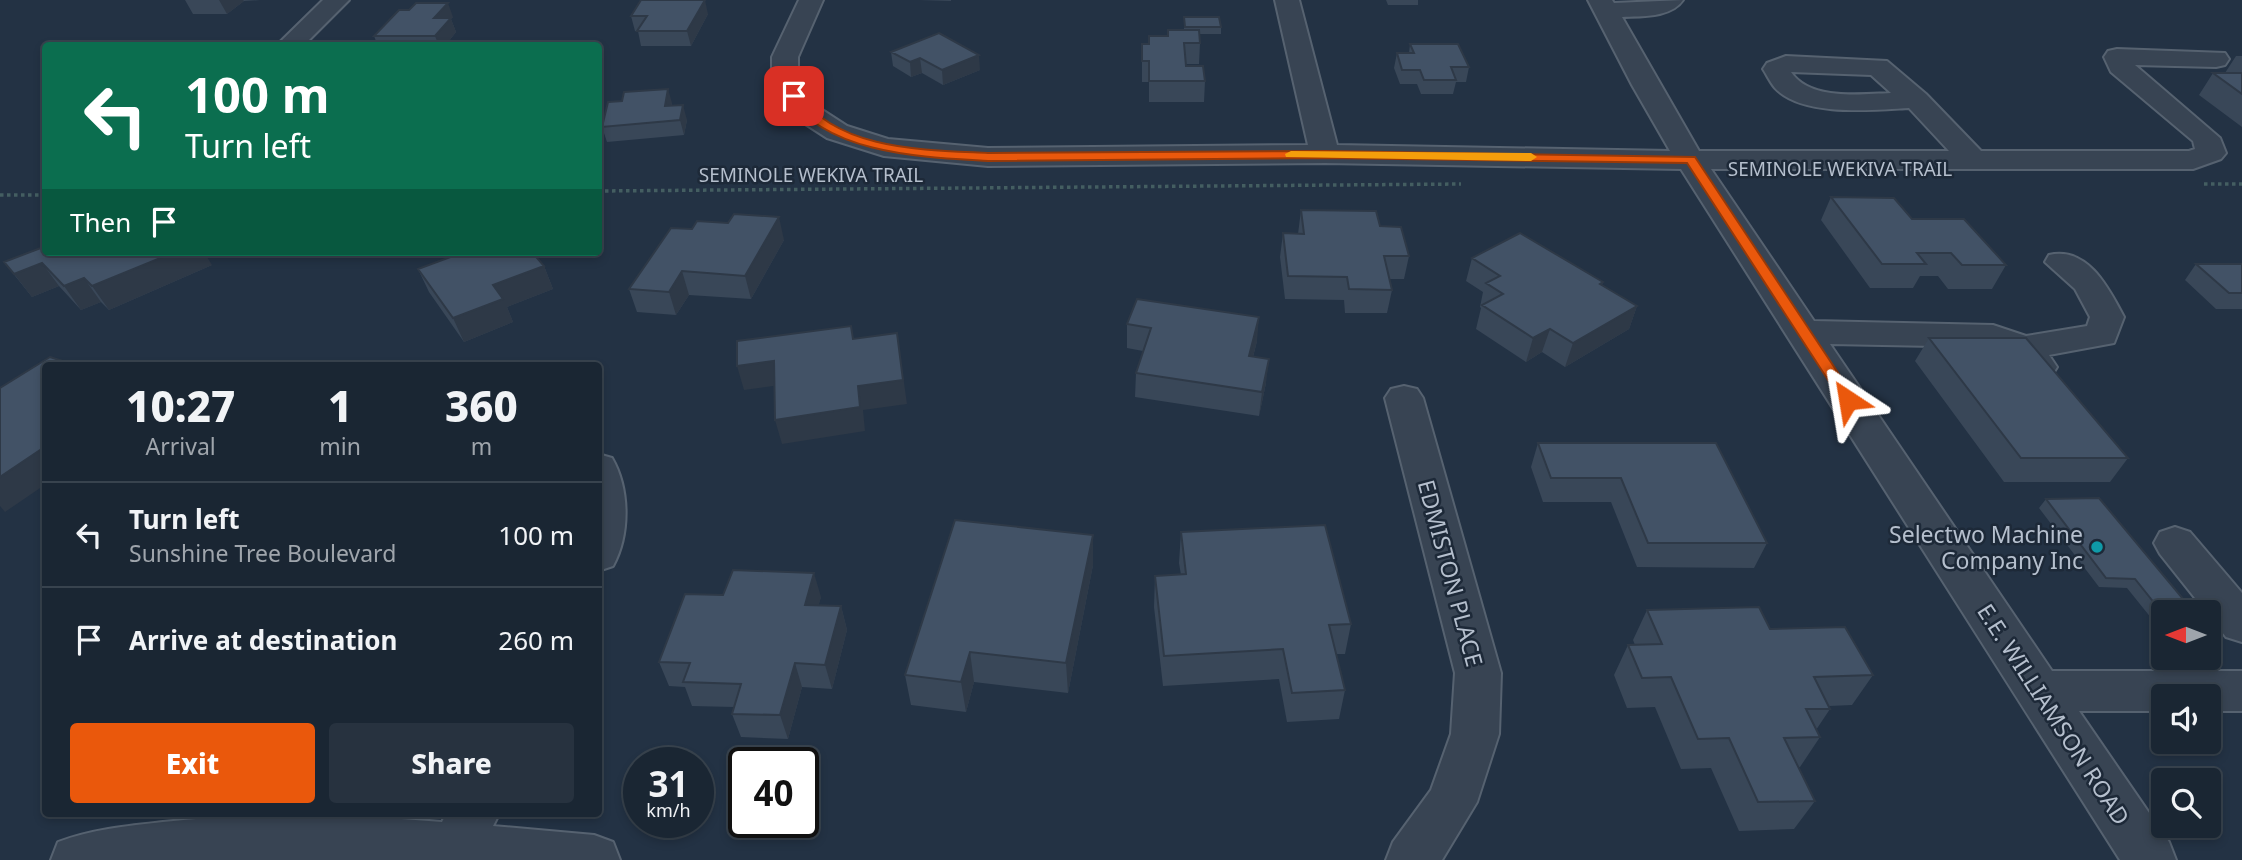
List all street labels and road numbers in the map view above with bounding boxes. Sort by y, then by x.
street label: SEMINOLE WEKIVA TRAIL [1728,156,1952,182]
street label: SEMINOLE WEKIVA TRAIL [699,162,923,188]
street label: EDMISTON PLACE [1411,476,1491,670]
street label: E.E. WILLIAMSON ROAD [1970,597,2138,831]

